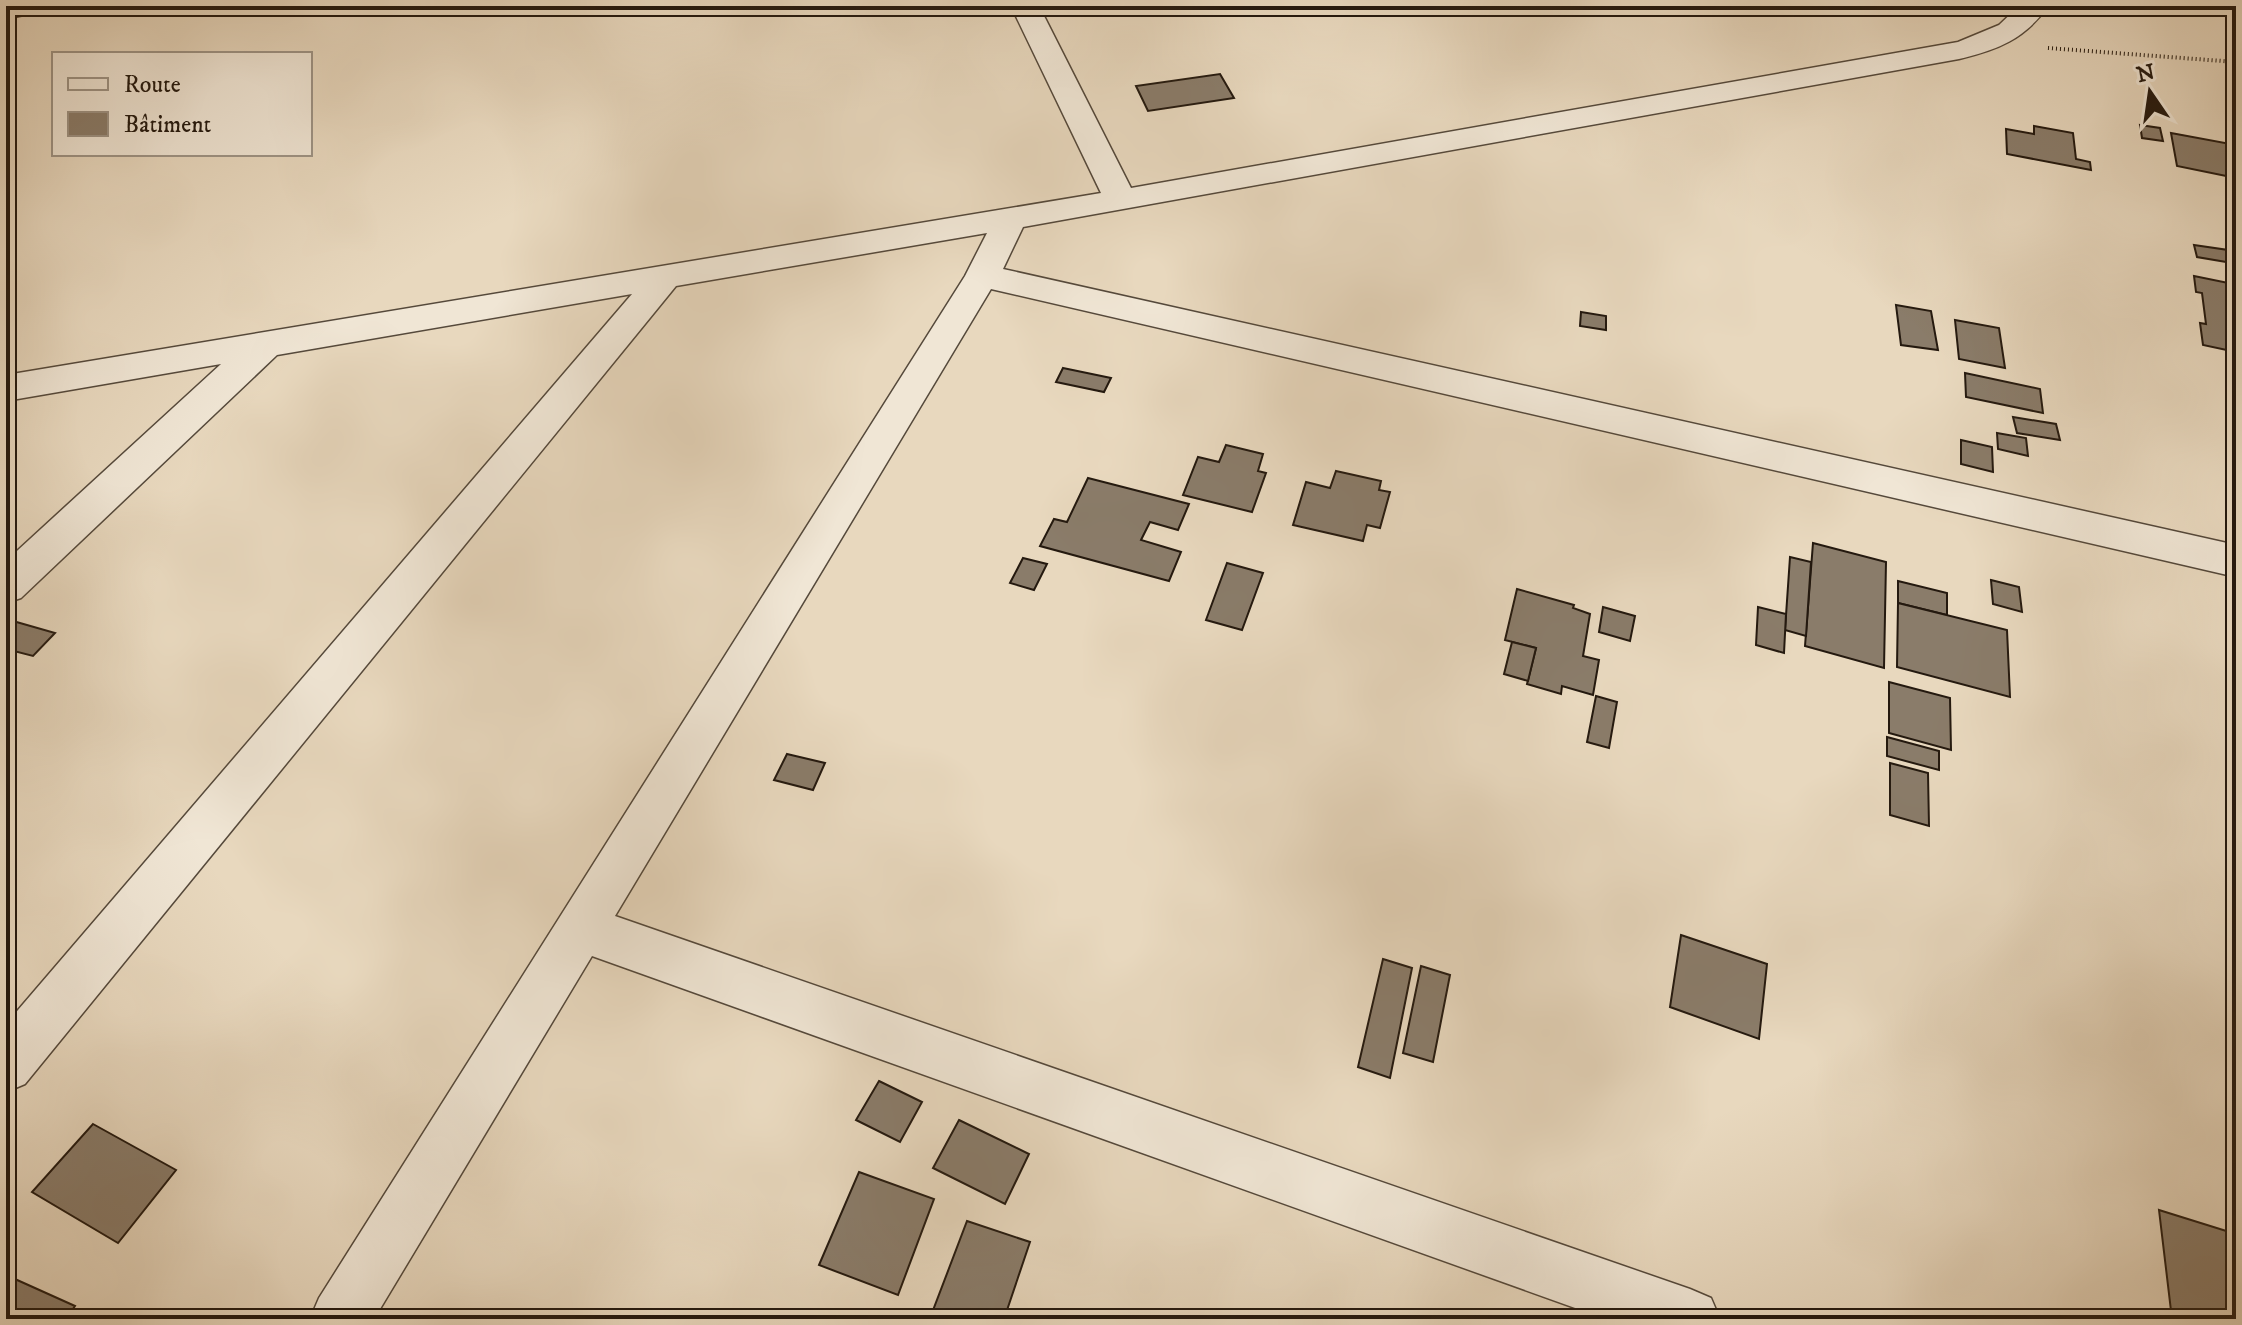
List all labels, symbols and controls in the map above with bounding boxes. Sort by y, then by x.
legend [52,52,312,156]
north arrow [2110,52,2190,132]
text: N [2134,59,2158,89]
text: Route [124,70,181,100]
text: Bâtiment [124,110,212,140]

